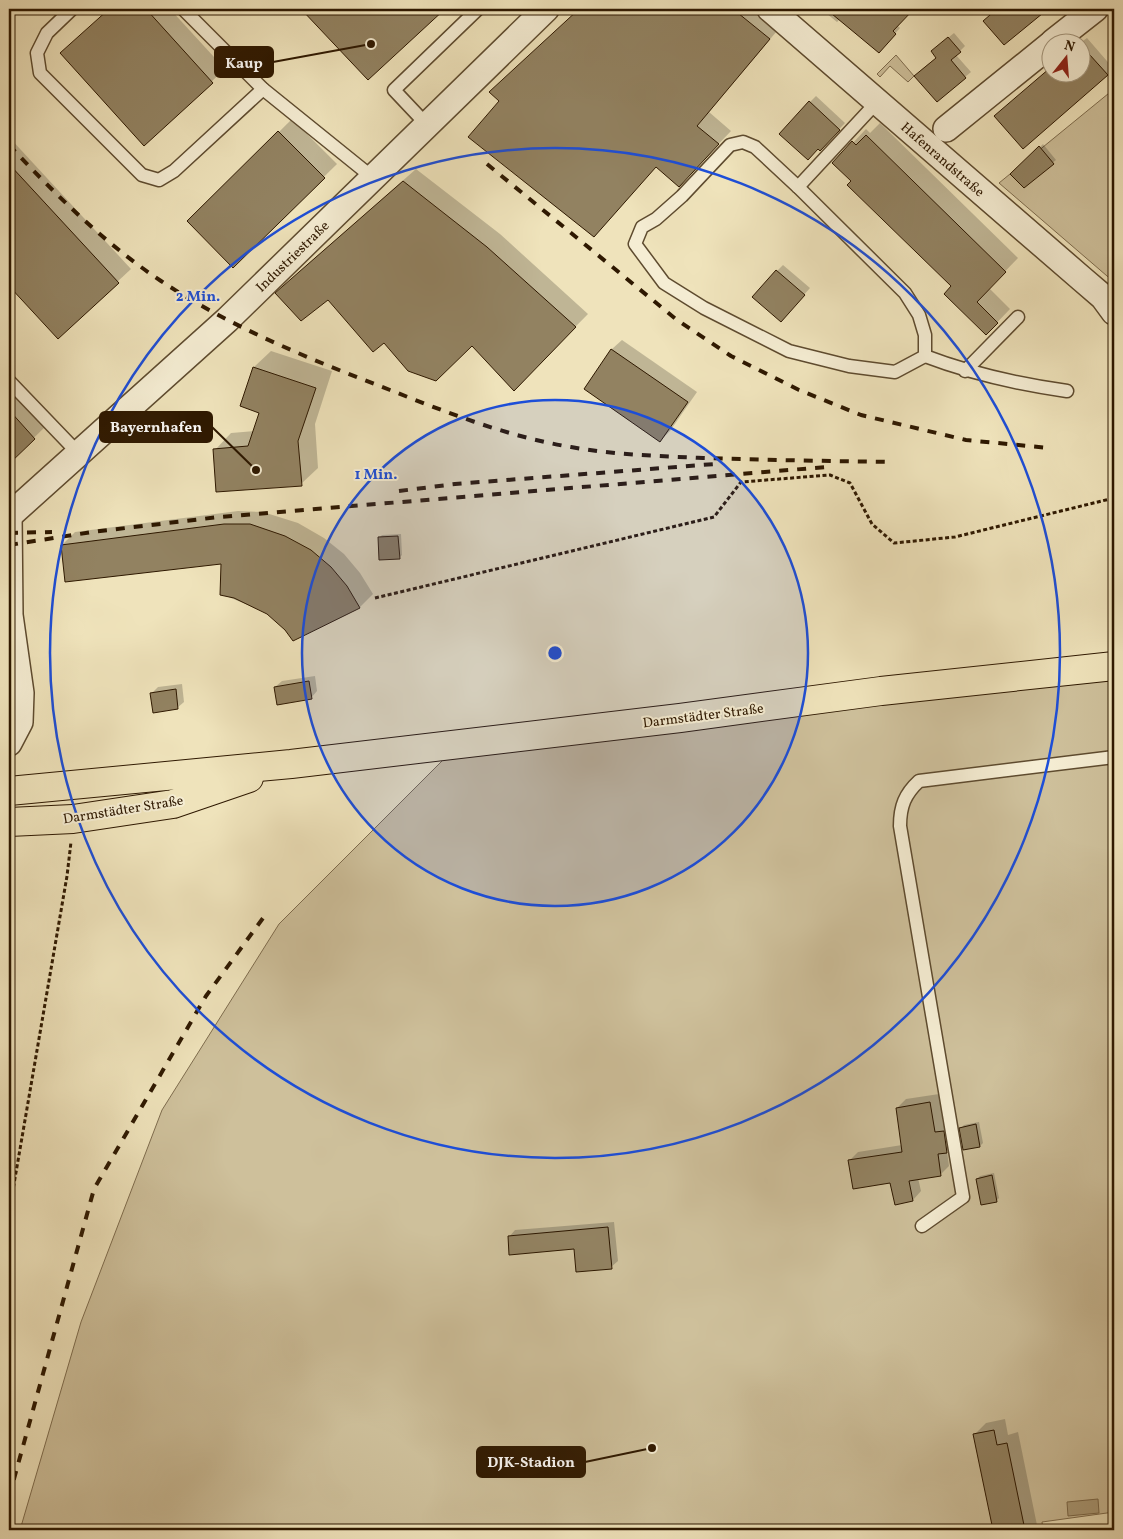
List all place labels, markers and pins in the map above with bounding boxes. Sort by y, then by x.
callout: Kaup [215,47,273,77]
callout: Bayernhafen [100,412,212,442]
centre of rings [546,644,564,662]
callout: DJK-Stadion [477,1447,585,1477]

